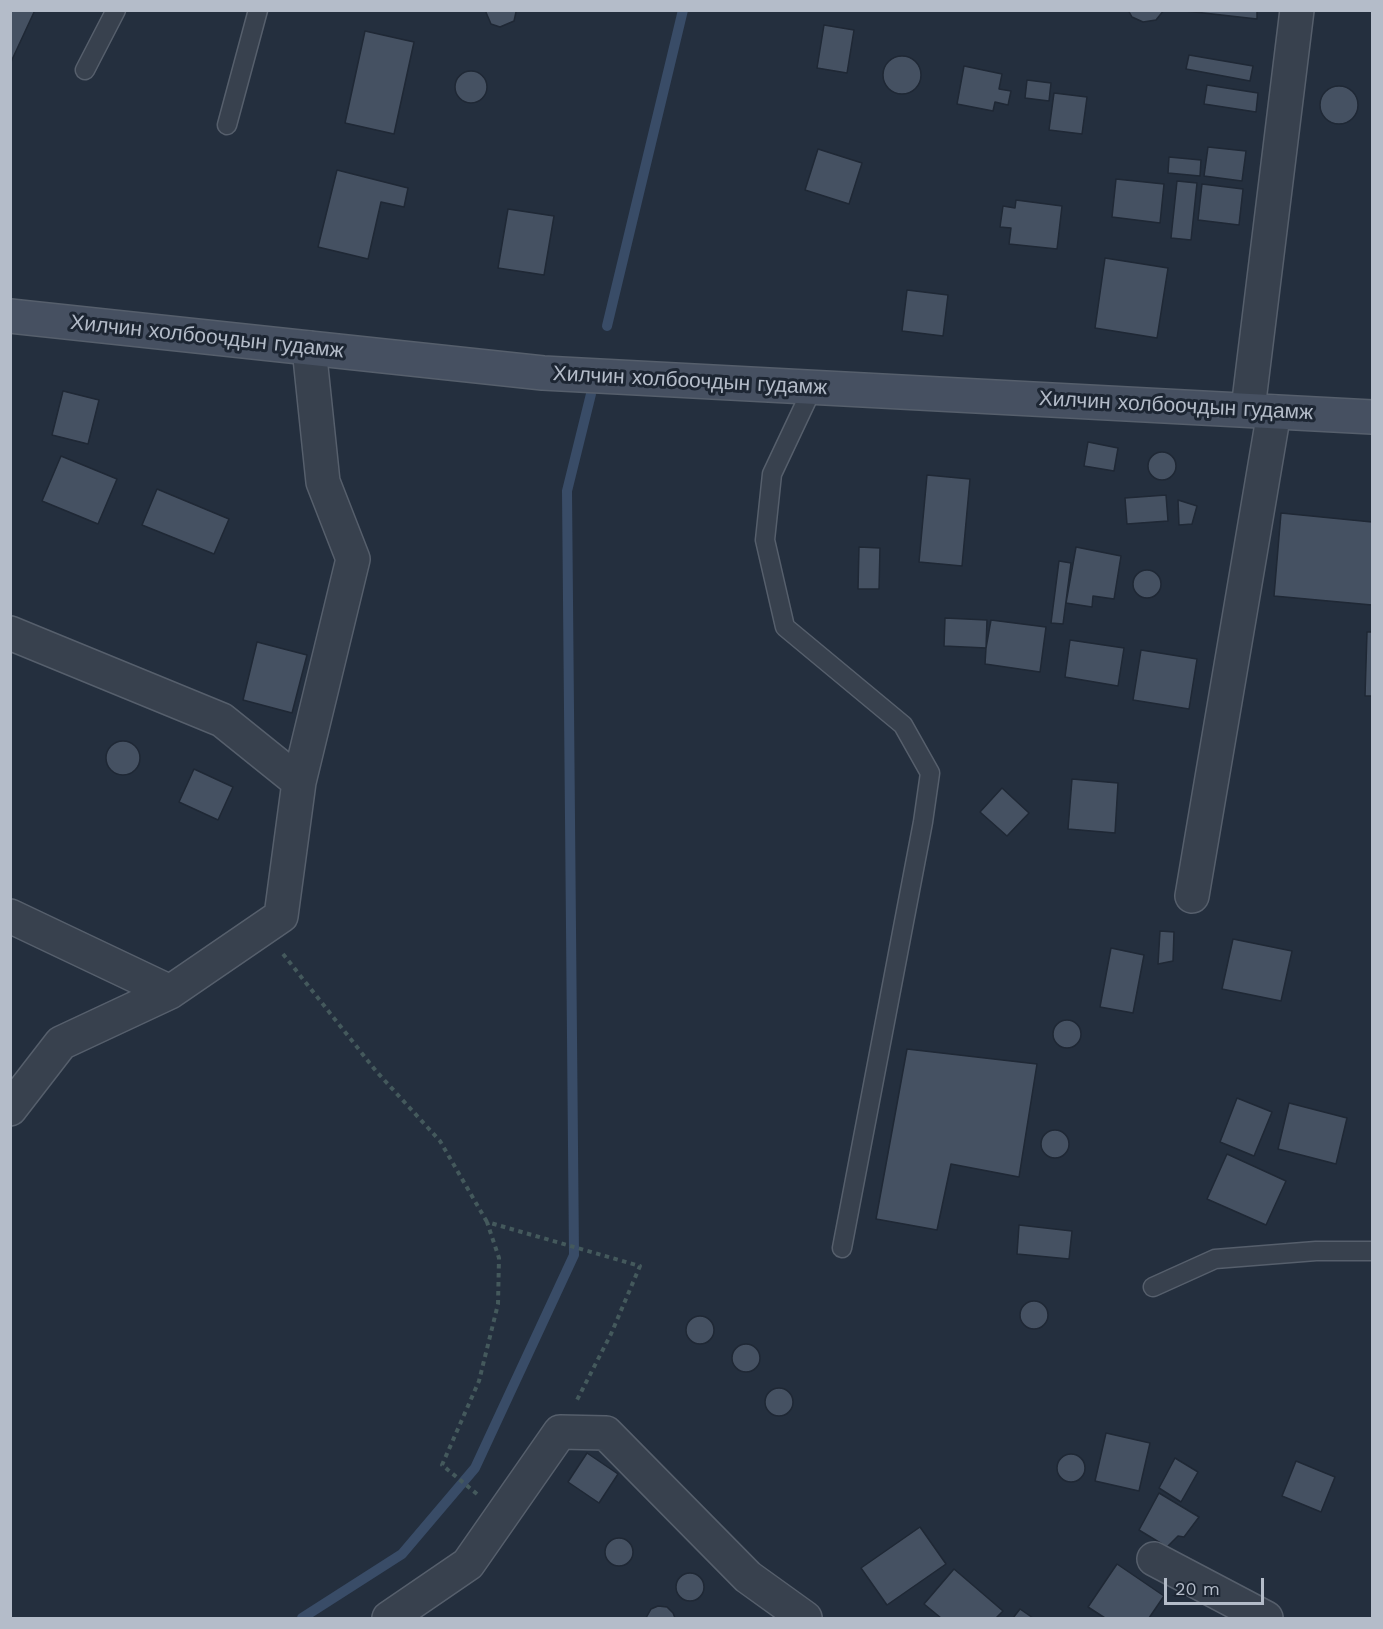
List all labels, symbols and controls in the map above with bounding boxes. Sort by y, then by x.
street label: Хилчин холбоочдын гудамж [69,310,345,364]
street label: Хилчин холбоочдын гудамж [552,361,828,401]
street label: Хилчин холбоочдын гудамж [1038,386,1314,426]
scale bar [1167,1566,1268,1604]
text: 20 m [1175,1578,1220,1599]

